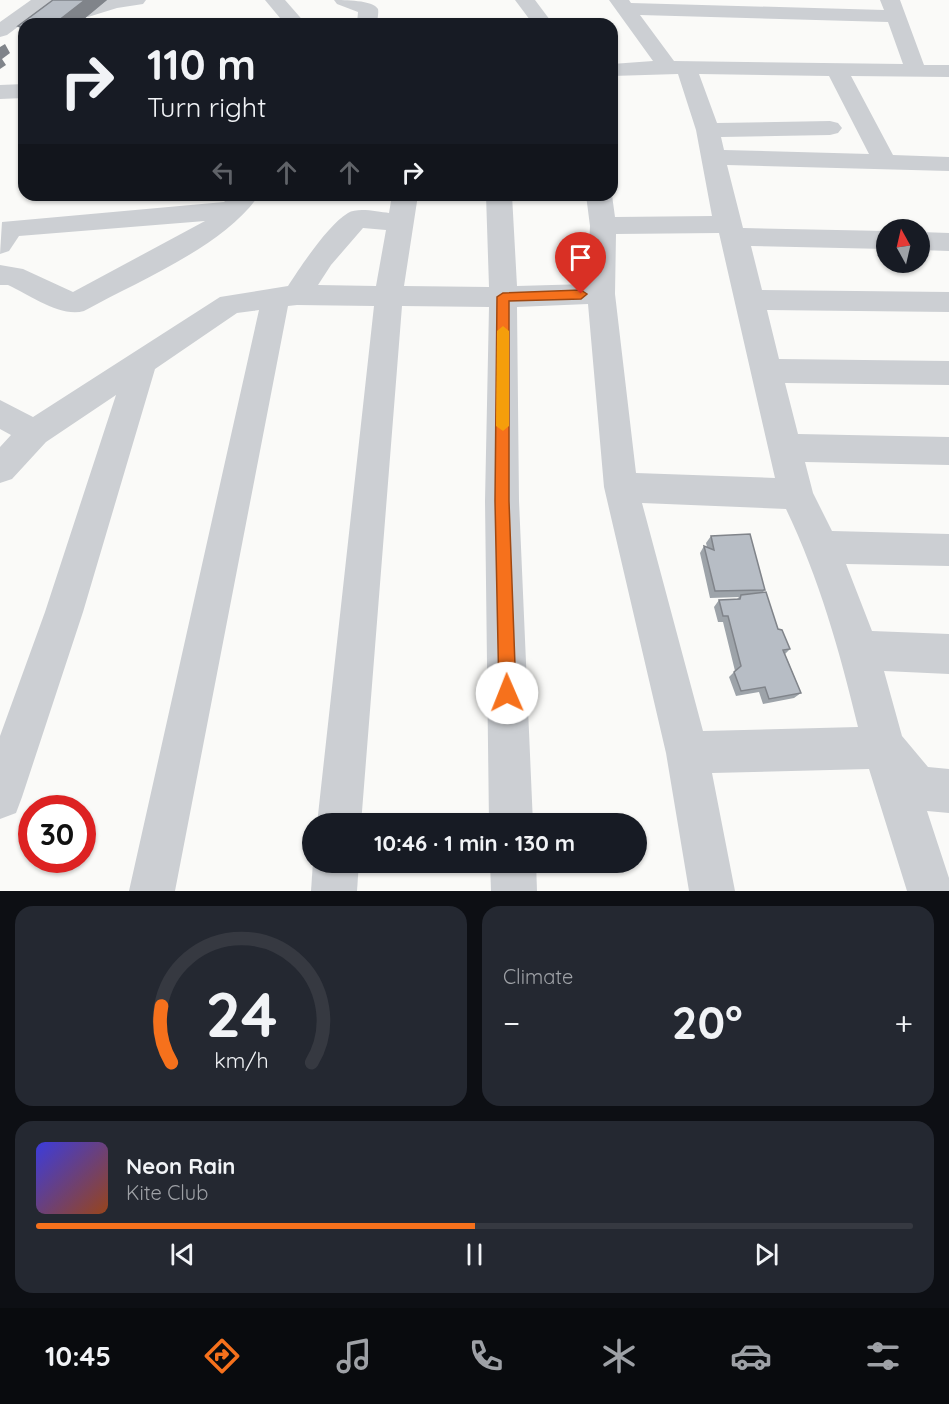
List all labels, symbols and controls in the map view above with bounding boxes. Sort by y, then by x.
text: 110 m [147,38,256,91]
icon: right [48,42,126,120]
text: Turn right [147,90,266,124]
icon: left [207,156,240,189]
icon: ahead [270,156,303,189]
icon: ahead [333,156,366,189]
icon: right [396,156,429,189]
north arrow [876,219,930,273]
map controls [876,219,930,273]
pin [555,232,606,294]
icon: arrive [564,241,597,274]
position arrow [475,661,539,725]
speed limit sign: 30 [18,795,96,873]
text: 10:46 · 1 min · 130 m [374,829,575,857]
text: Climate [503,964,573,989]
text: 24 [205,975,277,1053]
text: 20° [672,994,743,1050]
text: − [503,1002,520,1043]
text: + [894,1002,913,1043]
text: km/h [214,1047,268,1073]
text: Neon Rain [126,1152,235,1180]
text: Kite Club [126,1180,208,1205]
icon: previous [166,1238,199,1271]
icon: pause [458,1238,491,1271]
icon: next [750,1238,783,1271]
icon: directions [201,1335,243,1377]
icon: music [333,1335,375,1377]
icon: phone [465,1335,507,1377]
icon: climate [598,1335,640,1377]
icon: car [730,1335,772,1377]
icon: filters [862,1335,904,1377]
text: 10:45 [45,1339,111,1373]

